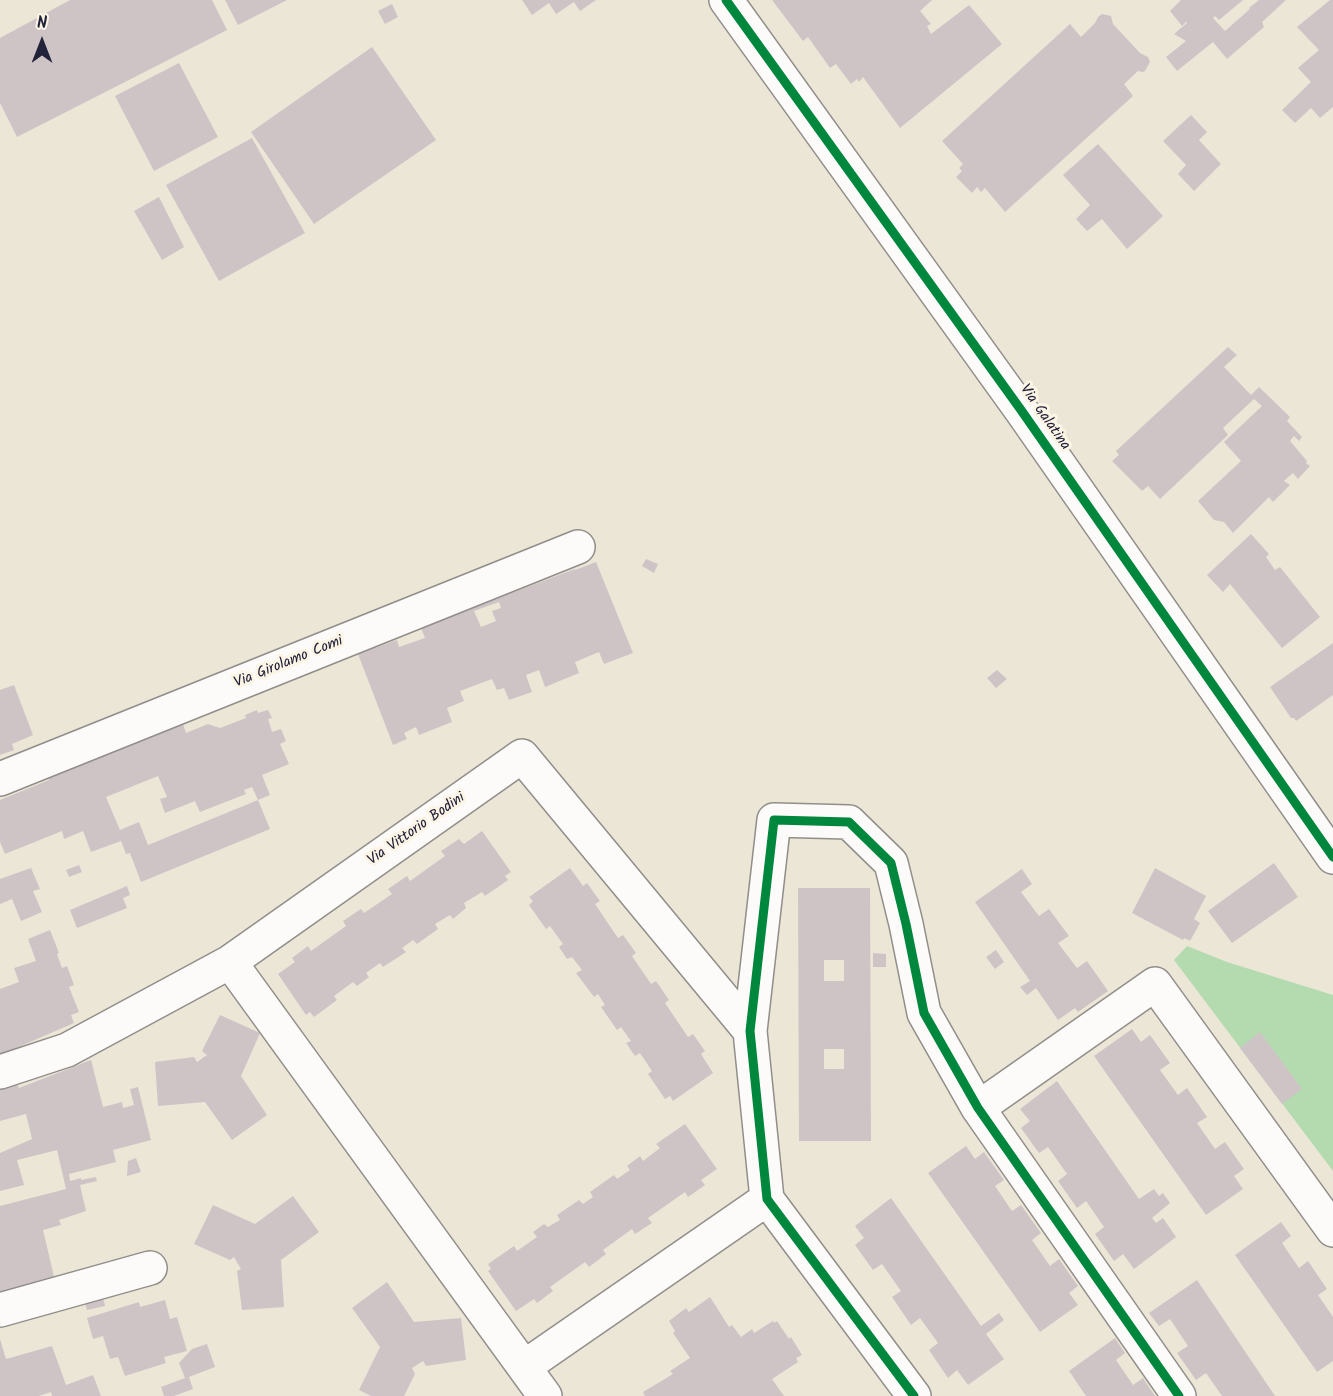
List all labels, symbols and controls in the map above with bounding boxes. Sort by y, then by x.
text: N [37,11,47,36]
north arrow [12,12,72,72]
street label: Via Galatina [1015,382,1073,454]
street label: Via Girolamo Comi [232,633,346,693]
street label: Via Vittorio Bodini [365,790,469,870]

